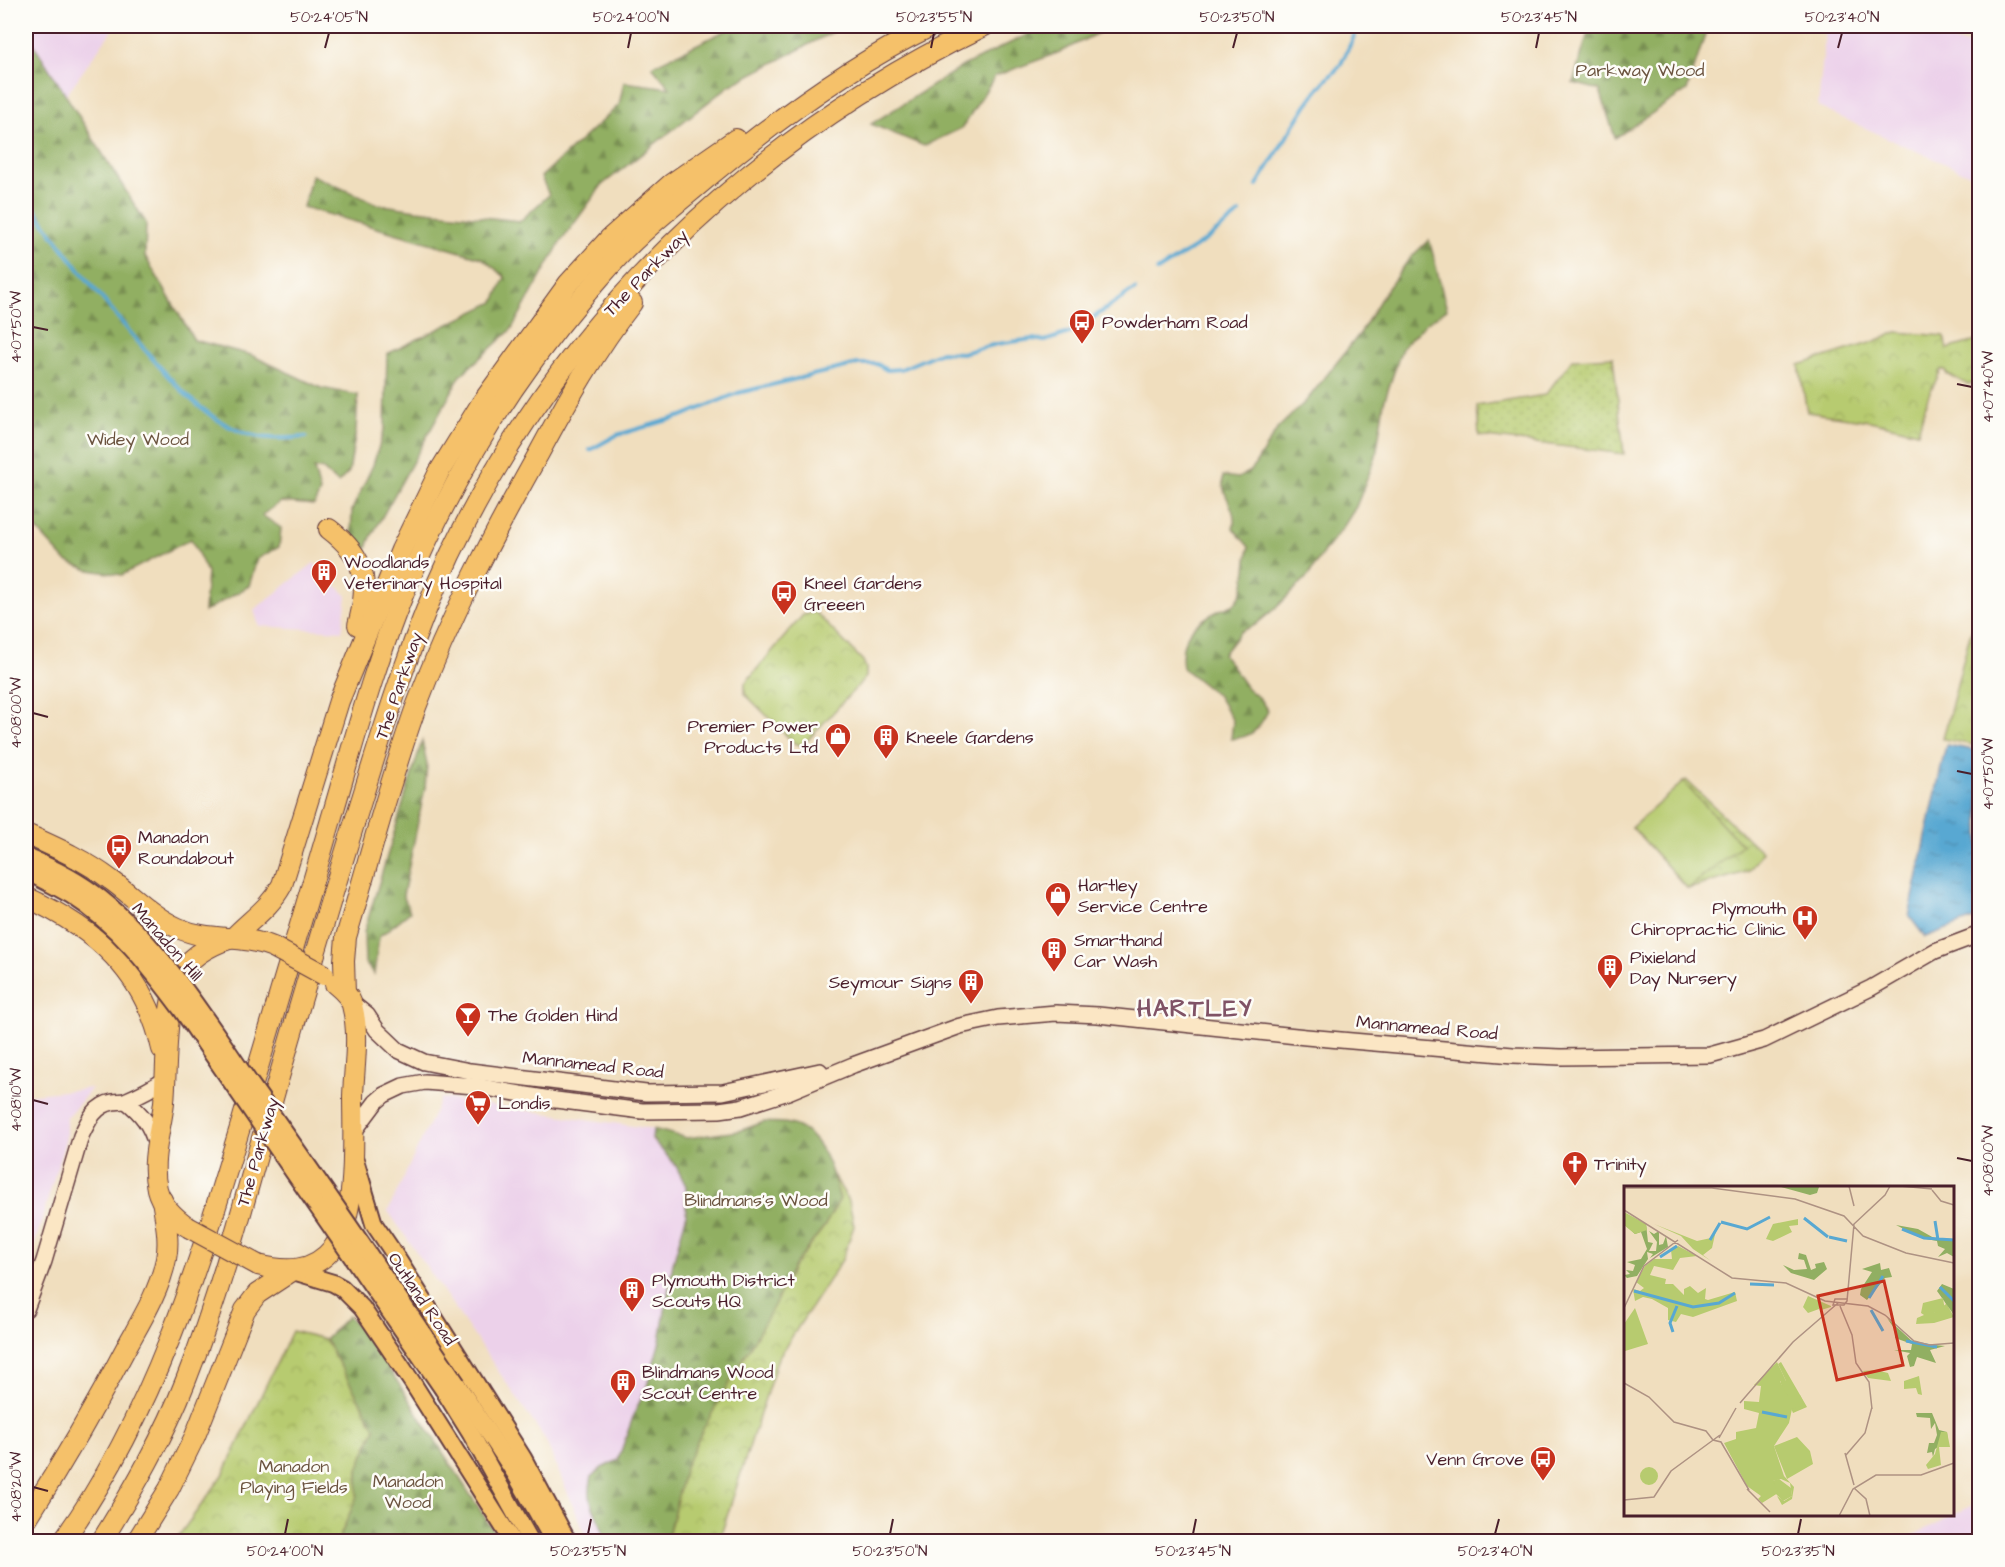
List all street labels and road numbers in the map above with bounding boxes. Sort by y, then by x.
street label: The Parkway [598,224,695,323]
street label: The Parkway [369,629,430,743]
street label: Manadon Hill [126,897,208,987]
street label: Mannamead Road [1355,1009,1499,1047]
street label: Mannamead Road [521,1045,665,1085]
street label: The Parkway [231,1094,286,1210]
street label: Outland Road [382,1248,462,1350]

